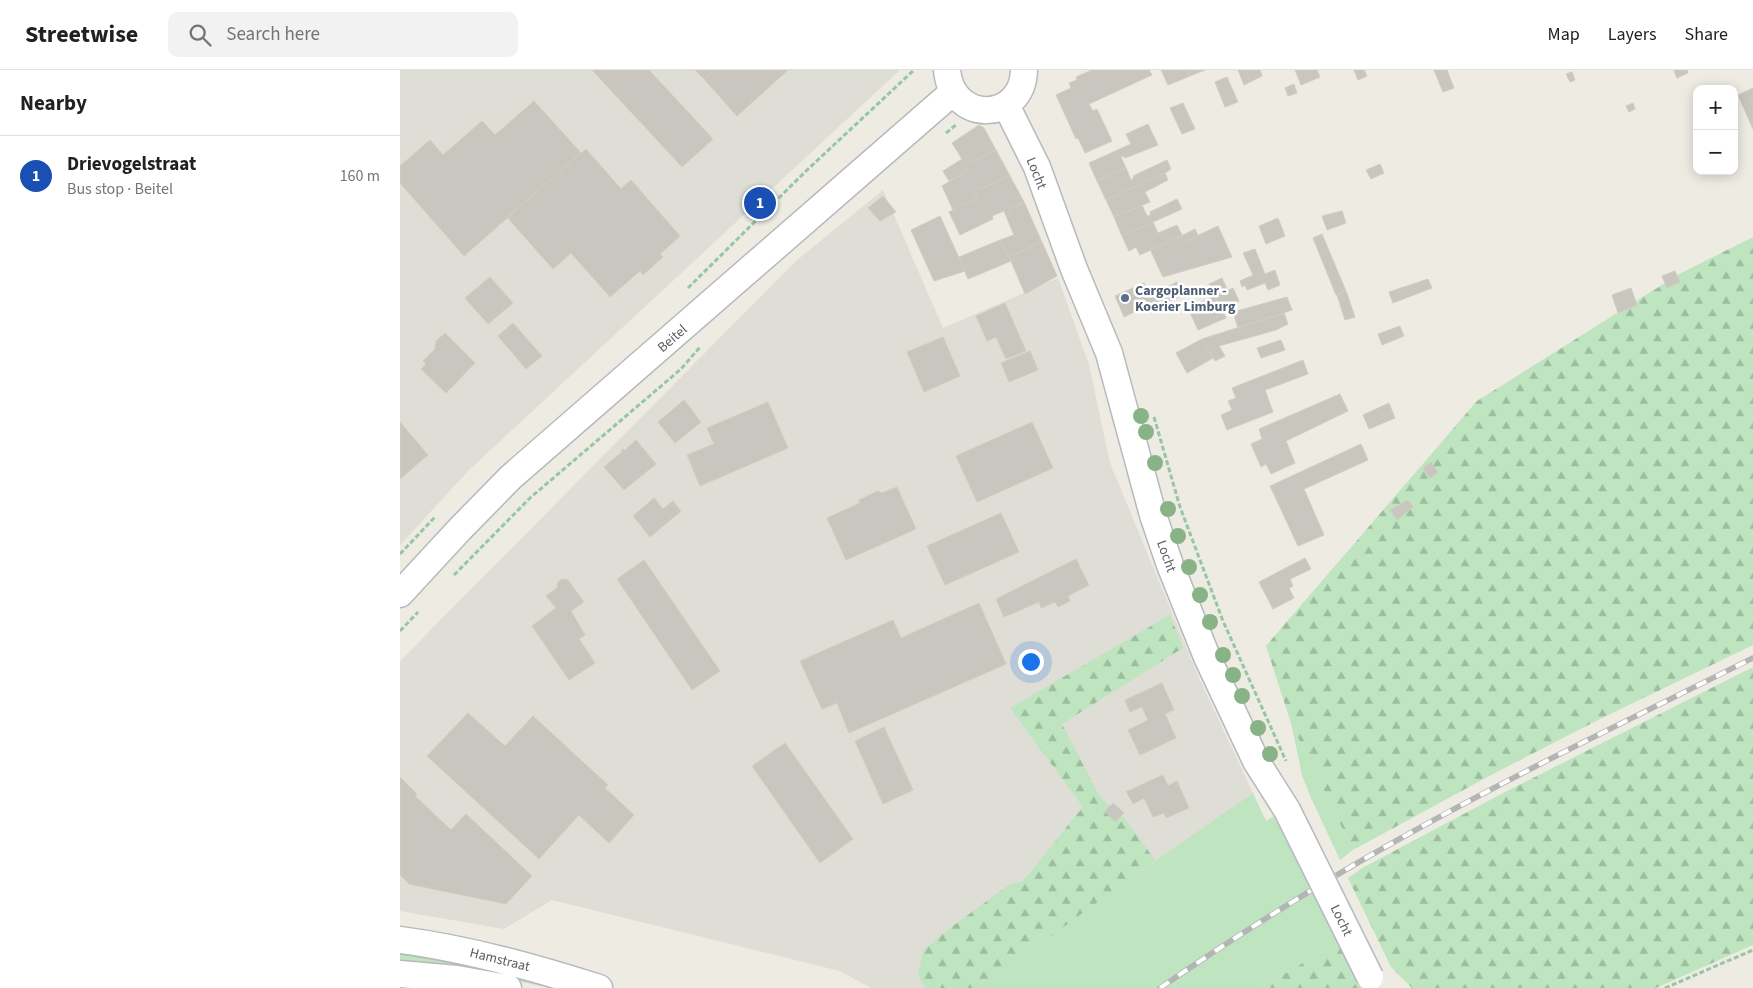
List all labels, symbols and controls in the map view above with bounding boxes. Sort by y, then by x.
search box [168,12,518,57]
text: Streetwise [25,17,138,52]
icon: search [186,21,214,49]
text: Search here [226,21,320,48]
text: Map [1548,22,1580,47]
text: Layers [1608,22,1657,47]
text: Share [1685,22,1728,47]
map controls [1693,85,1738,175]
button: + [1693,85,1738,130]
text: Nearby [20,88,87,118]
button: − [1693,130,1738,175]
text: Drievogelstraat [67,151,196,178]
street label: Locht [1021,154,1052,193]
text: 1 [32,165,40,187]
text: 160 m [340,165,380,187]
text: Bus stop · Beitel [67,178,173,200]
pin: 1 [744,184,776,222]
place label: Cargoplanner - Koerier Limburg [1135,281,1236,317]
marker: Cargoplanner - Koerier Limburg [1119,292,1131,304]
street label: Beitel [653,320,692,357]
street label: Locht [1151,537,1181,575]
your location [1018,649,1044,675]
street label: Locht [1325,901,1357,940]
street label: Hamstraat [468,943,532,977]

